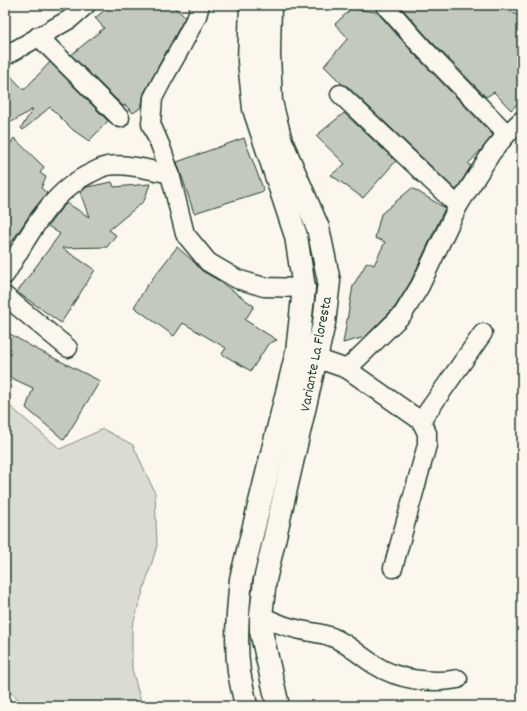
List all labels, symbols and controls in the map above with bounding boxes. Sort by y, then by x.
street label: Variante La Floresta [295,294,339,414]

